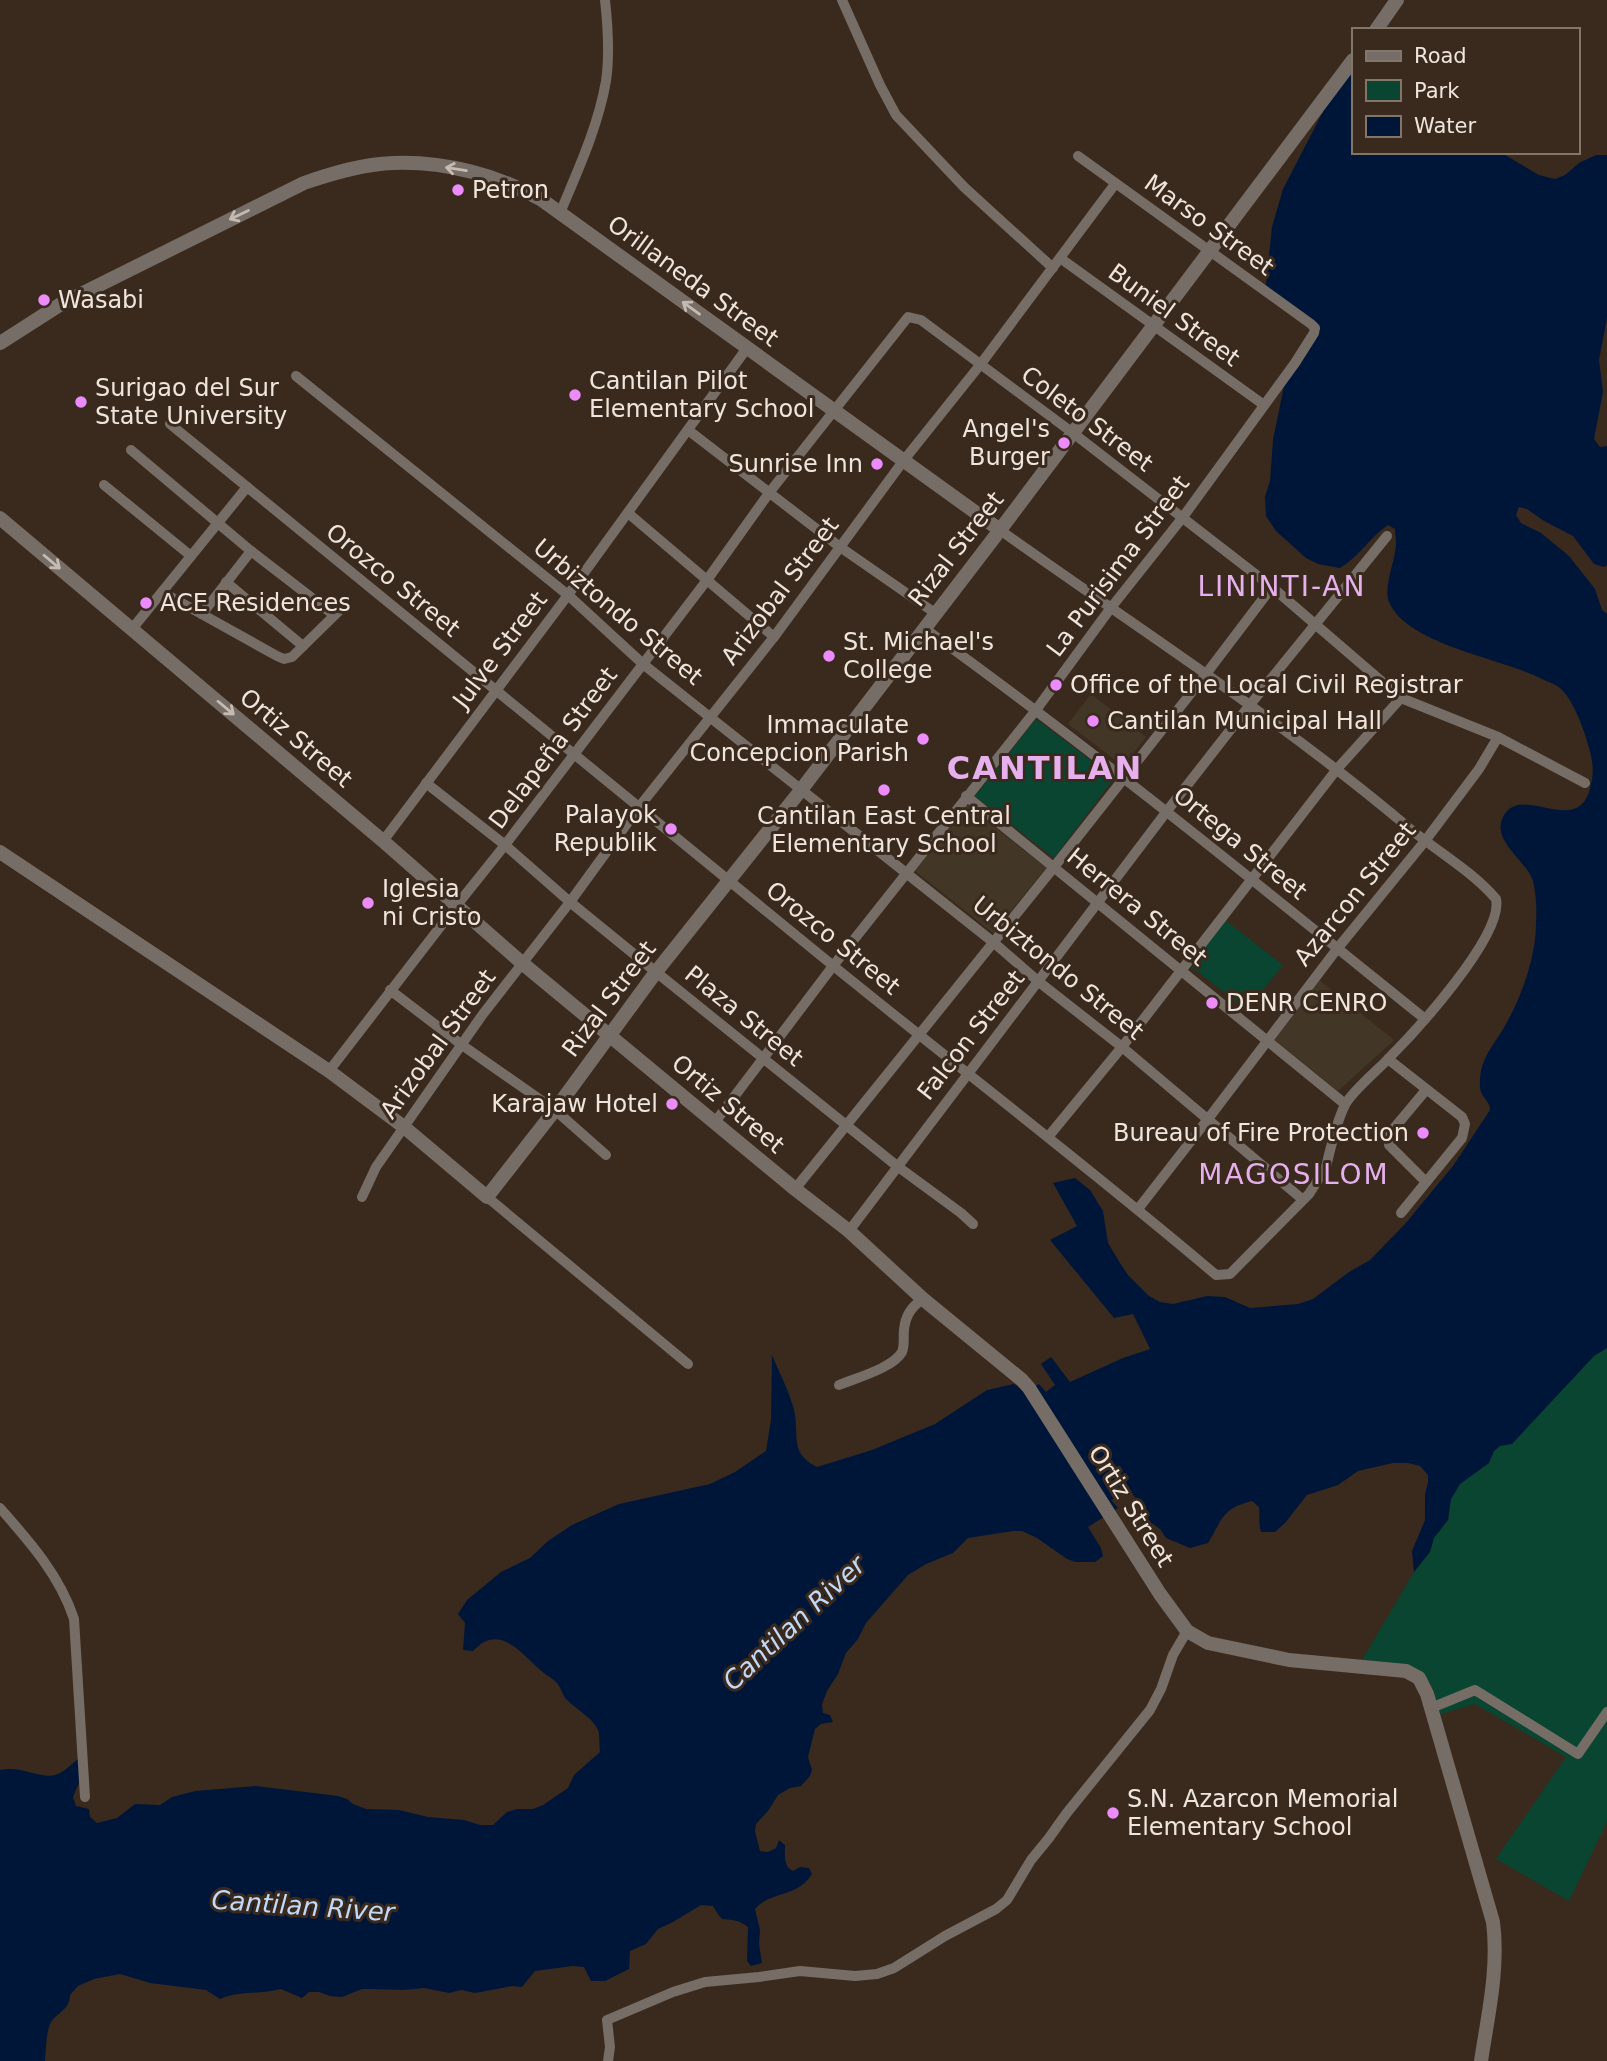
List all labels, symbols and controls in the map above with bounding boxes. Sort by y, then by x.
legend [1352,28,1579,154]
text: Road [1414,44,1467,68]
text: Park [1414,79,1460,103]
text: Water [1414,114,1476,138]
one-way arrow [445,162,468,175]
street label: Marso Street [1139,169,1279,281]
place label: Petron [472,176,549,204]
marker: Petron [450,182,466,198]
one-way arrow [229,208,250,222]
street label: Orillaneda Street [602,210,784,352]
street label: Buniel Street [1103,258,1245,372]
place label: Wasabi [58,286,144,314]
marker: Wasabi [36,292,52,308]
one-way arrow [682,301,701,315]
street label: Coleto Street [1016,360,1158,478]
place label: Cantilan Pilot Elementary School [589,367,814,423]
place label: Surigao del Sur State University [95,374,287,430]
marker: Cantilan Pilot Elementary School [567,387,583,403]
marker: Surigao del Sur State University [73,394,89,410]
place label: Angel's Burger [963,415,1050,471]
marker: Angel's Burger [1056,435,1072,451]
place label: Sunrise Inn [728,450,863,478]
marker: Sunrise Inn [869,456,885,472]
street label: La Purisima Street [1041,470,1195,662]
street label: Rizal Street [903,486,1009,612]
street label: Arizobal Street [715,512,845,670]
street label: Orozco Street [320,518,466,642]
street label: Urbiztondo Street [528,533,708,691]
one-way arrow [43,554,61,569]
district label: LININTI-AN [1198,570,1366,603]
street label: Julve Street [446,586,553,715]
place label: ACE Residences [160,589,351,617]
marker: ACE Residences [138,595,154,611]
place label: St. Michael's College [843,628,994,684]
marker: St. Michael's College [821,648,837,664]
street label: Delapeña Street [483,662,623,834]
place label: Office of the Local Civil Registrar [1070,671,1463,699]
marker: Office of the Local Civil Registrar [1048,677,1064,693]
street label: Ortiz Street [234,683,358,793]
one-way arrow [217,700,235,716]
place label: Cantilan Municipal Hall [1107,707,1382,735]
place label: Immaculate Concepcion Parish [689,711,909,767]
marker: Cantilan Municipal Hall [1085,713,1101,729]
marker: Immaculate Concepcion Parish [915,731,931,747]
district label: CANTILAN [947,749,1143,787]
street label: Ortega Street [1168,781,1312,905]
marker: Cantilan East Central Elementary School [876,782,892,798]
place label: Palayok Republik [554,801,657,857]
place label: Cantilan East Central Elementary School [757,802,1011,858]
street label: Azarcon Street [1289,817,1421,971]
marker: Palayok Republik [663,821,679,837]
street label: Herrera Street [1062,842,1212,972]
place label: Iglesia ni Cristo [382,875,481,931]
street label: Orozco Street [760,876,906,1000]
street label: Urbiztondo Street [967,891,1149,1045]
marker: Iglesia ni Cristo [360,895,376,911]
street label: Rizal Street [556,936,662,1062]
street label: Plaza Street [679,960,809,1072]
street label: Arizobal Street [375,964,501,1124]
street label: Falcon Street [912,965,1030,1105]
place label: DENR CENRO [1226,989,1387,1017]
marker: DENR CENRO [1204,995,1220,1011]
street label: Ortiz Street [666,1049,790,1159]
place label: Karajaw Hotel [491,1090,658,1118]
marker: Karajaw Hotel [664,1096,680,1112]
place label: Bureau of Fire Protection [1113,1119,1409,1147]
marker: Bureau of Fire Protection [1415,1125,1431,1141]
district label: MAGOSILOM [1198,1158,1390,1191]
street label: Ortiz Street [1083,1440,1179,1572]
water label: Cantilan River [717,1548,873,1696]
place label: S.N. Azarcon Memorial Elementary School [1127,1785,1398,1841]
marker: S.N. Azarcon Memorial Elementary School [1105,1805,1121,1821]
water label: Cantilan River [211,1885,398,1928]

